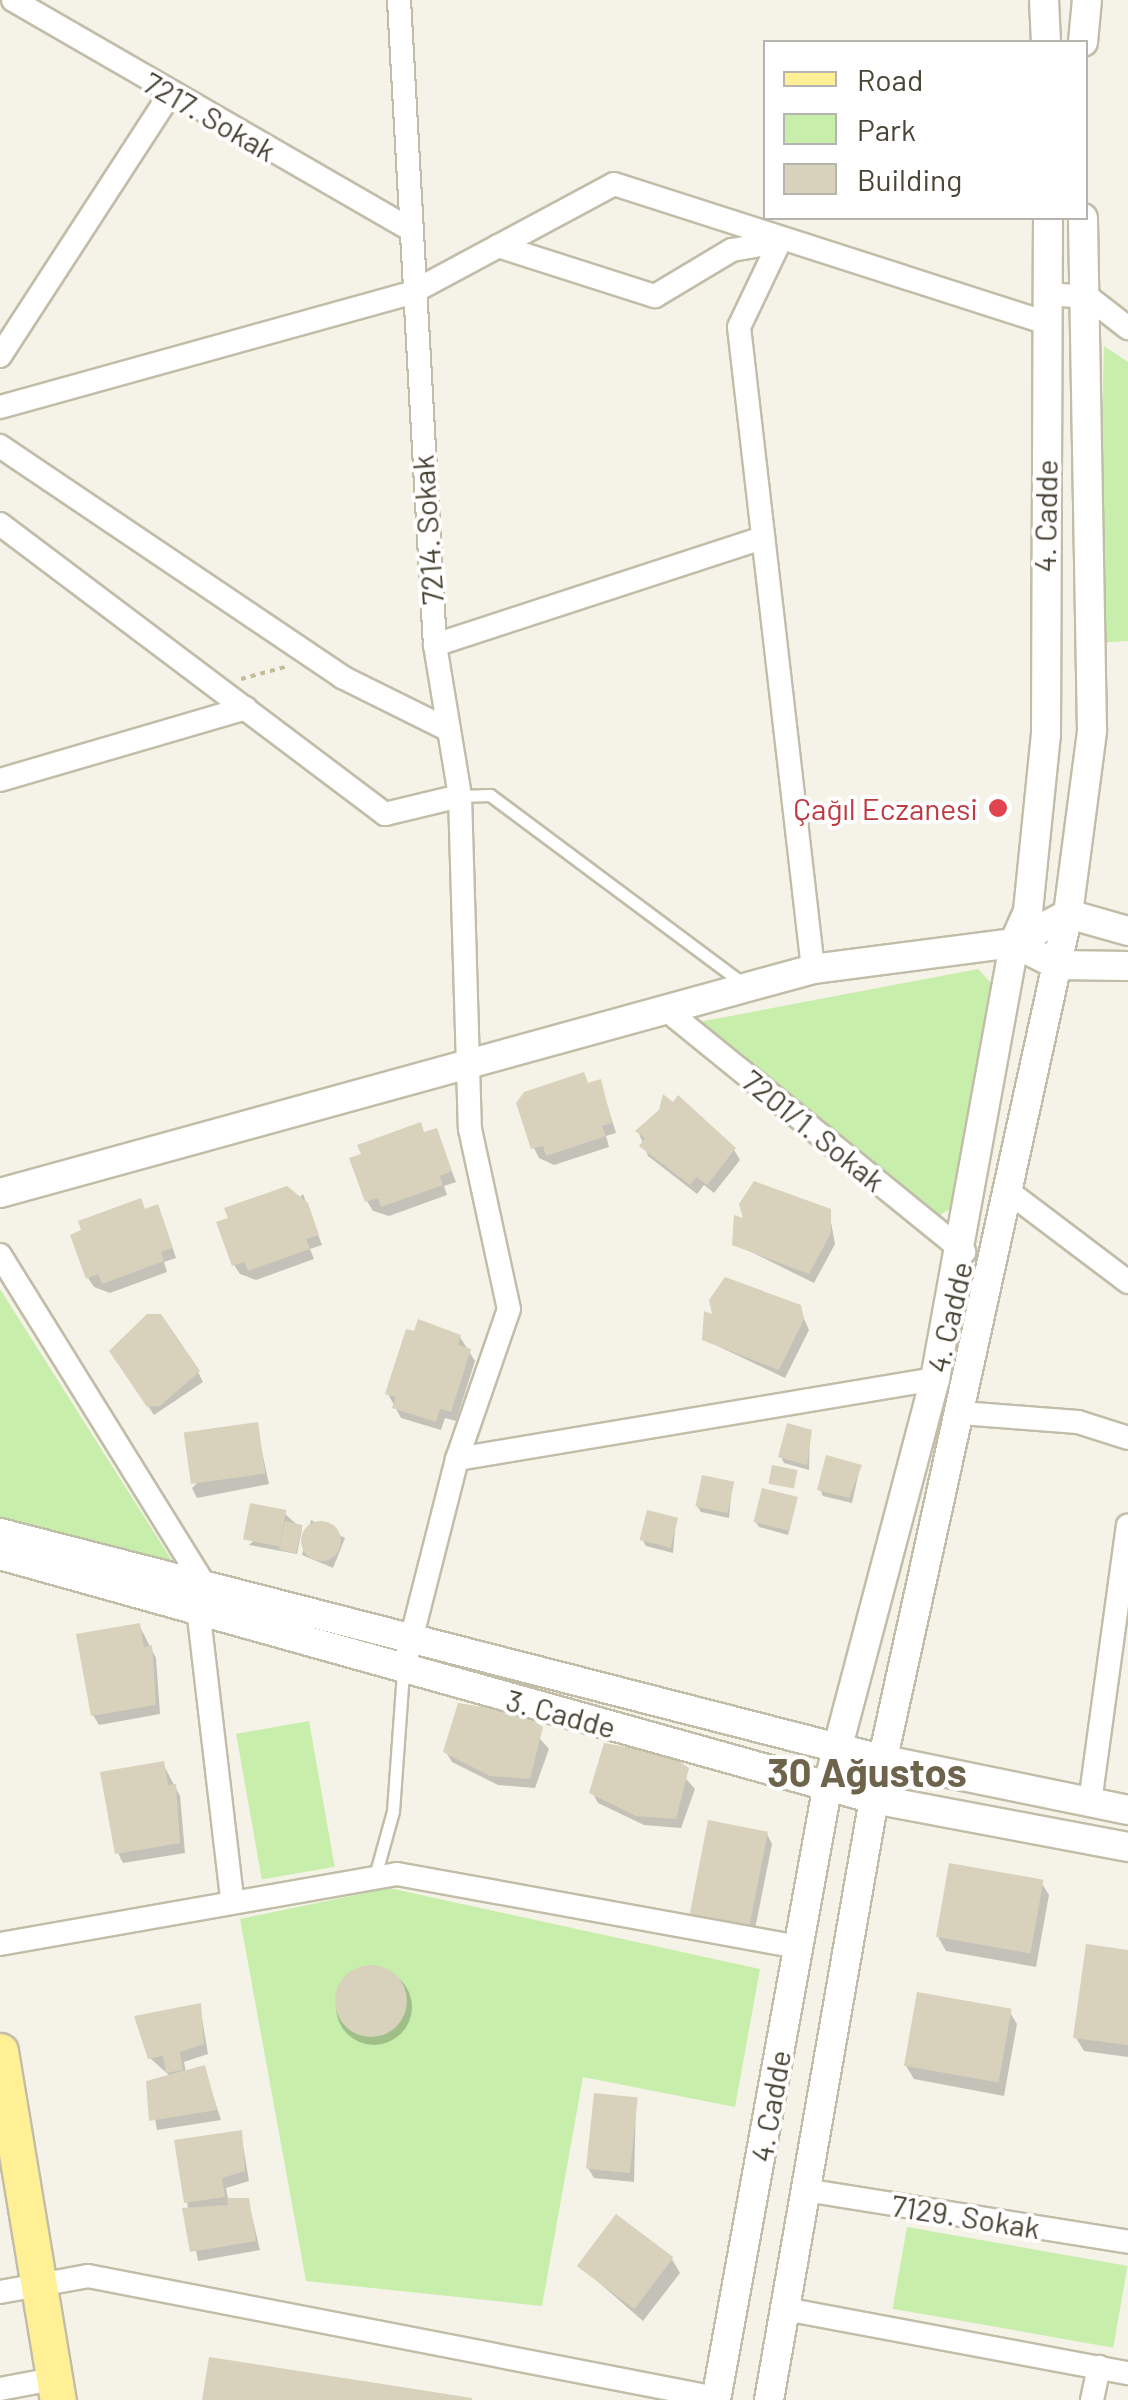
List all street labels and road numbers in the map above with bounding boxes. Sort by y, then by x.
street label: 7217. Sokak [138,64,282,168]
street label: 7214. Sokak [404,454,450,606]
street label: 4. Cadde [1026,459,1064,573]
street label: 7201/1. Sokak [736,1062,892,1198]
street label: 4. Cadde [919,1258,979,1376]
street label: 3. Cadde [502,1681,620,1745]
street label: 4. Cadde [742,2047,798,2165]
street label: 7129. Sokak [889,2187,1043,2245]

